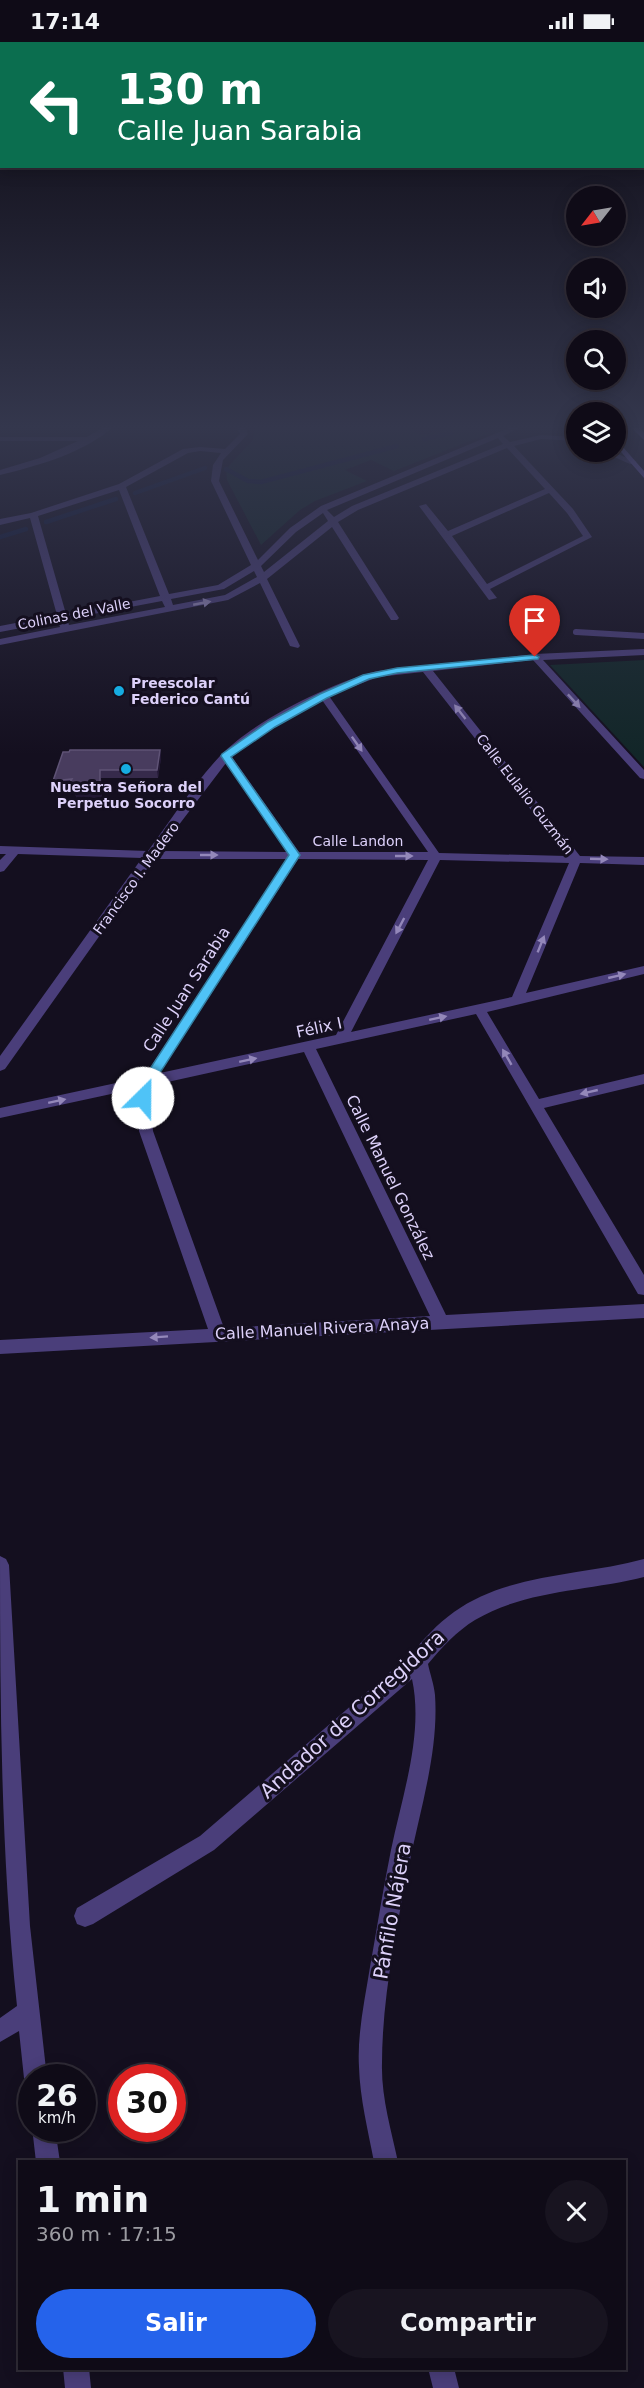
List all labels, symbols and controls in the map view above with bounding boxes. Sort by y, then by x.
text: 17:14 [30,9,100,34]
text: 130 m [117,65,263,114]
icon: left [18,66,96,144]
text: Calle Juan Sarabia [117,115,362,146]
north arrow [566,186,626,246]
map controls [566,186,626,462]
button: sound [566,258,626,318]
button: search [566,330,626,390]
button: layers [566,402,626,462]
street label: Colinas del Valle [16,595,132,633]
pin [509,595,560,657]
one-way arrow [193,598,212,607]
icon: arrive [518,604,551,637]
place label: Preescolar Federico Cantú [131,675,250,707]
marker: Preescolar Federico Cantú [112,684,126,698]
one-way arrow [567,693,581,708]
one-way arrow [455,705,467,720]
street label: Calle Eulalio Guzmán [473,731,577,857]
one-way arrow [351,735,363,751]
marker: Nuestra Señora del Perpetuo Socorro [119,762,133,776]
place label: Nuestra Señora del Perpetuo Socorro [50,779,202,811]
street label: Francisco I. Madero [90,819,182,937]
street label: Calle Landon [313,833,403,849]
one-way arrow [200,850,219,860]
one-way arrow [395,851,414,861]
one-way arrow [590,855,609,864]
one-way arrow [395,918,405,935]
street label: Calle Juan Sarabia [139,923,234,1055]
one-way arrow [536,935,546,953]
one-way arrow [608,971,627,980]
street label: Félix I [294,1013,344,1042]
one-way arrow [429,1013,448,1022]
one-way arrow [501,1049,512,1065]
one-way arrow [238,1054,257,1064]
position arrow [111,1066,175,1130]
one-way arrow [579,1088,598,1097]
street label: Calle Manuel González [342,1092,439,1263]
one-way arrow [48,1096,67,1105]
street label: Calle Manuel Rivera Anaya [214,1313,430,1344]
one-way arrow [150,1333,169,1342]
street label: Andador de Corregidora [255,1625,449,1803]
street label: Pánfilo Nájera [368,1841,416,1981]
speed limit sign: 30 [108,2064,186,2142]
text: 26 [36,2078,78,2113]
text: km/h [38,2109,76,2127]
text: 1 min [36,2179,149,2220]
button: close [545,2180,608,2243]
text: 360 m · 17:15 [36,2222,177,2246]
button: Salir [36,2289,316,2358]
button: Compartir [328,2289,608,2358]

